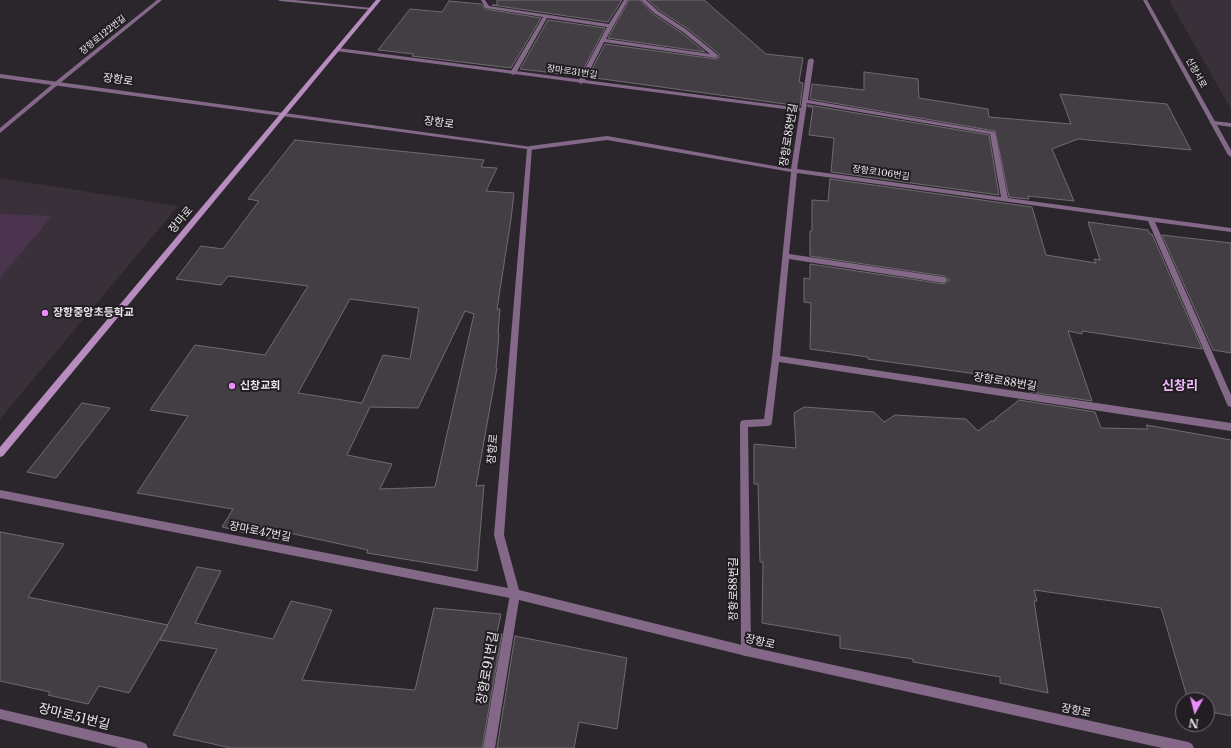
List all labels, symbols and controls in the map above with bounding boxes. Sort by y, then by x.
street label: 장항로122번길 [78,13,128,57]
street label: 신창서로 [1183,56,1209,90]
street label: 장마로31번길 [546,63,598,81]
street label: 장항로 [102,71,134,89]
street label: 장항로88번길 [777,102,801,168]
street label: 장항로 [423,114,455,132]
street label: 장항로106번길 [852,164,910,182]
street label: 장마로 [166,204,196,236]
place label: 장항중앙초등학교 [53,306,134,320]
marker: 장항중앙초등학교 [40,308,50,318]
street label: 장항로88번길 [972,370,1038,394]
district label: 신창리 [1162,378,1198,394]
place label: 신창교회 [240,379,280,393]
marker: 신창교회 [227,381,237,391]
street label: 장항로 [485,433,501,465]
street label: 장마로47번길 [228,520,292,544]
street label: 장항로88번길 [727,557,741,621]
street label: 장항로91번길 [474,630,502,706]
street label: 장항로 [744,632,776,652]
north arrow [1175,692,1215,732]
street label: 장마로51번길 [37,701,111,733]
street label: 장항로 [1060,701,1092,721]
text: N [1188,715,1200,730]

